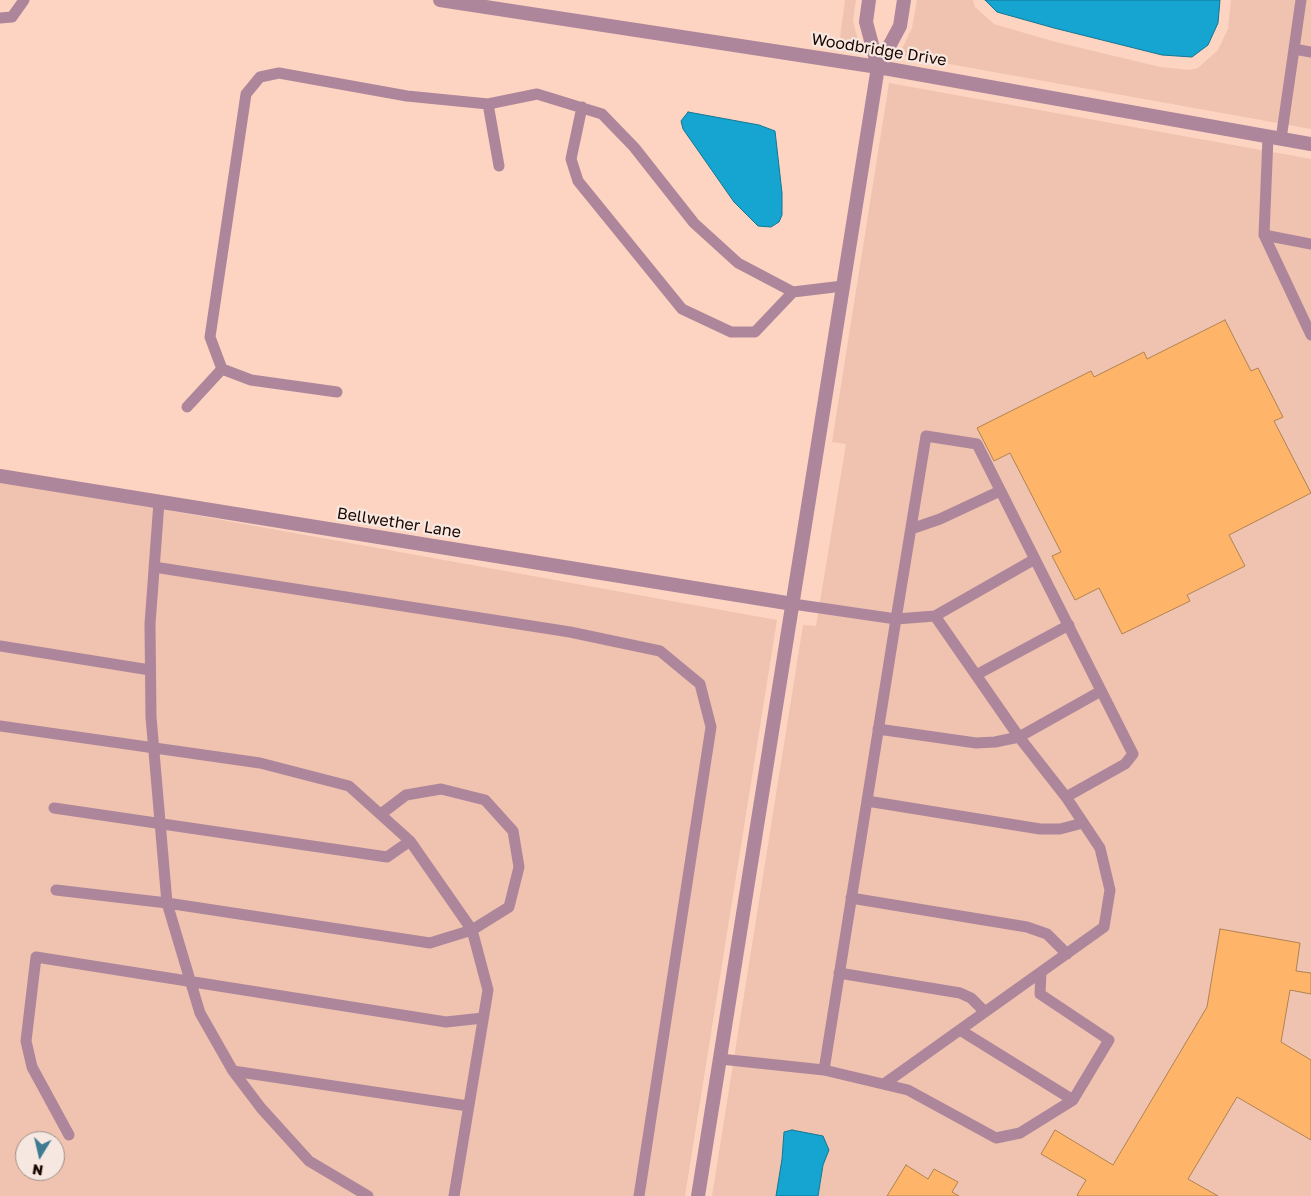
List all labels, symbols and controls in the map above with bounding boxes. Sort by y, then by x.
street label: Woodbridge Drive [810,30,948,70]
street label: Bellwether Lane [336,504,462,542]
north arrow [15,1131,65,1181]
text: N [31,1161,44,1180]

